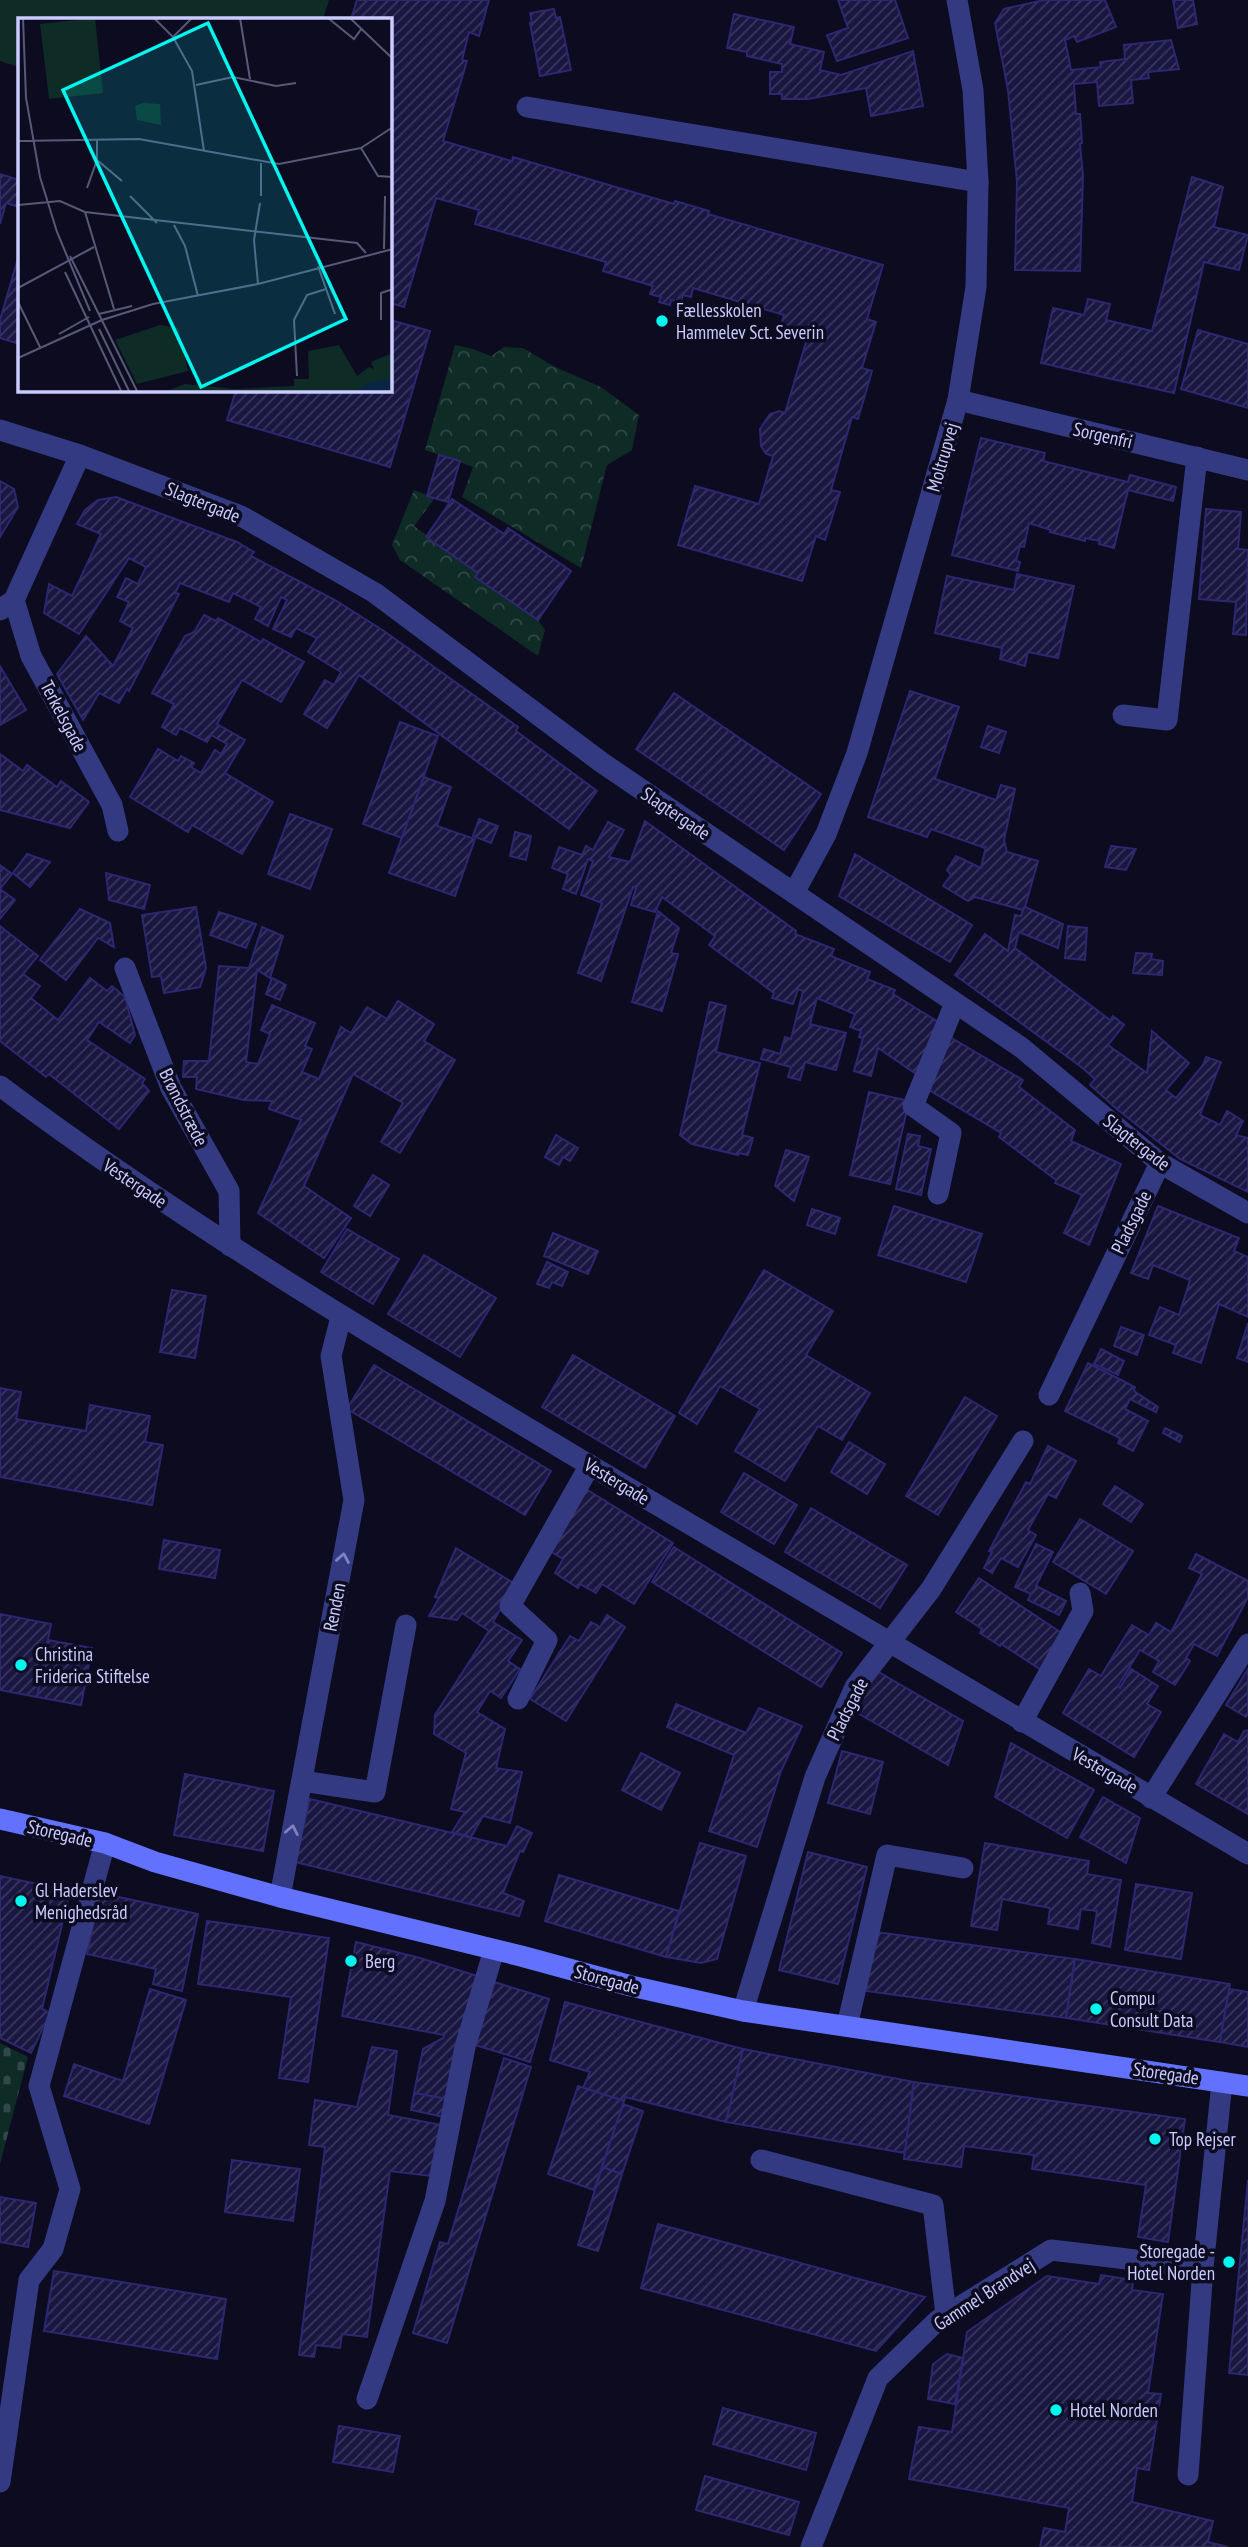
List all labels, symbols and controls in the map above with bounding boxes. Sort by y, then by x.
inset map [18,18,392,392]
place label: Fællesskolen Hammelev Sct. Severin [676,298,824,344]
marker: Fællesskolen Hammelev Sct. Severin [654,313,670,329]
street label: Sorgenfri [1071,417,1135,453]
street label: Moltrupvej [921,420,963,494]
street label: Slagtergade [162,476,244,528]
street label: Terkelsgade [35,676,93,756]
street label: Slagtergade [637,781,715,845]
street label: Brøndstræde [154,1064,214,1150]
street label: Slagtergade [1099,1108,1175,1176]
street label: Vestergade [98,1152,172,1213]
street label: Pladsgade [1105,1186,1157,1257]
street label: Vestergade [579,1452,654,1510]
one-way arrow [335,1552,350,1564]
street label: Renden [318,1581,350,1633]
place label: Christina Friderica Stiftelse [35,1642,150,1688]
marker: Christina Friderica Stiftelse [13,1657,29,1673]
street label: Pladsgade [821,1674,873,1744]
street label: Vestergade [1067,1741,1142,1799]
street label: Storegade [25,1814,95,1852]
one-way arrow [284,1824,299,1836]
place label: Gl Haderslev Menighedsråd [35,1878,128,1924]
marker: Gl Haderslev Menighedsråd [13,1893,29,1909]
place label: Berg [365,1949,395,1973]
marker: Berg [343,1953,359,1969]
street label: Storegade [572,1959,642,1999]
place label: Compu Consult Data [1110,1986,1193,2032]
marker: Compu Consult Data [1088,2001,1104,2017]
street label: Storegade [1132,2057,1201,2090]
place label: Top Rejser [1169,2127,1237,2151]
marker: Top Rejser [1147,2131,1163,2147]
place label: Storegade - Hotel Norden [1127,2239,1215,2285]
street label: Gammel Brandvej [929,2252,1039,2336]
marker: Storegade - Hotel Norden [1221,2254,1237,2270]
place label: Hotel Norden [1070,2398,1158,2422]
marker: Hotel Norden [1048,2402,1064,2418]

